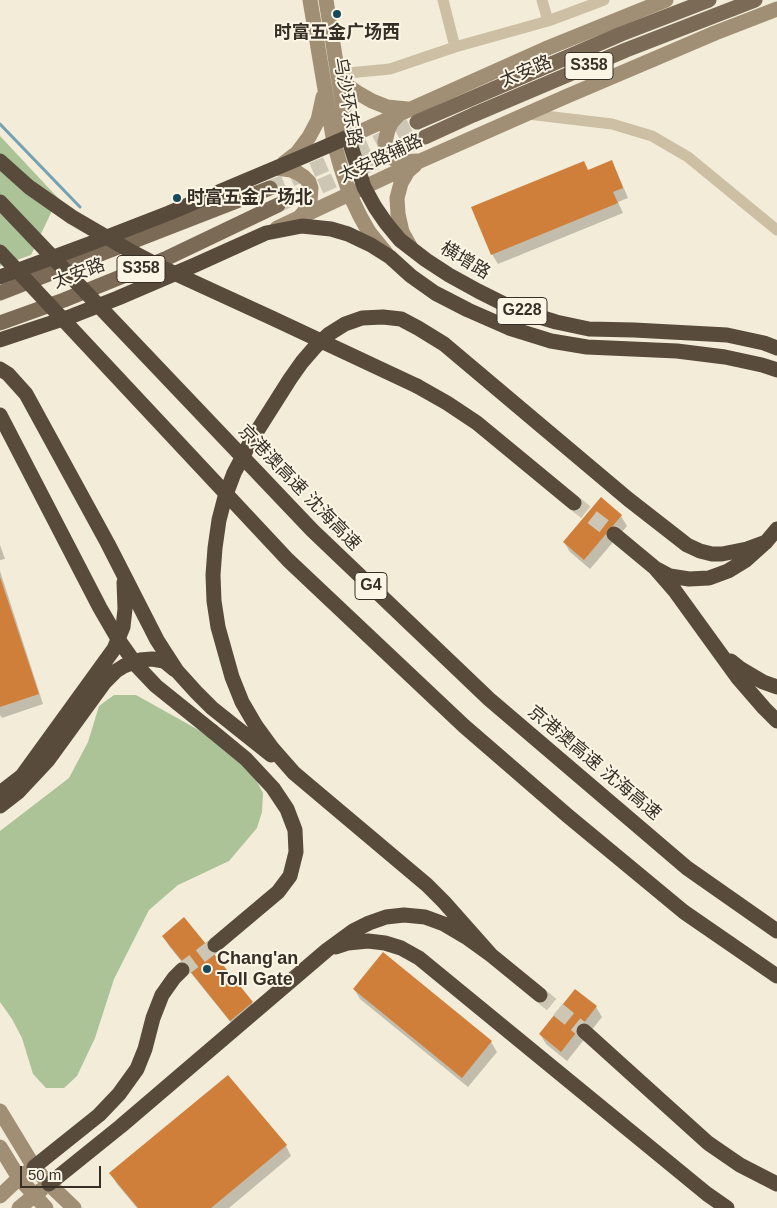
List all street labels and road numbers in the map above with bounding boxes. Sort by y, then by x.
street label: 太安路 [497,52,555,92]
road number: S358 [565,52,613,80]
street label: 乌沙环东路 [329,56,365,148]
street label: 太安路辅路 [336,130,426,188]
street label: 横增路 [436,238,494,284]
street label: 太安路 [50,254,108,294]
road number: S358 [117,255,165,282]
road number: G228 [497,298,547,324]
street label: 京港澳高速 沈海高速 [233,420,365,556]
road number: G4 [355,572,387,600]
street label: 京港澳高速 沈海高速 [523,701,665,825]

